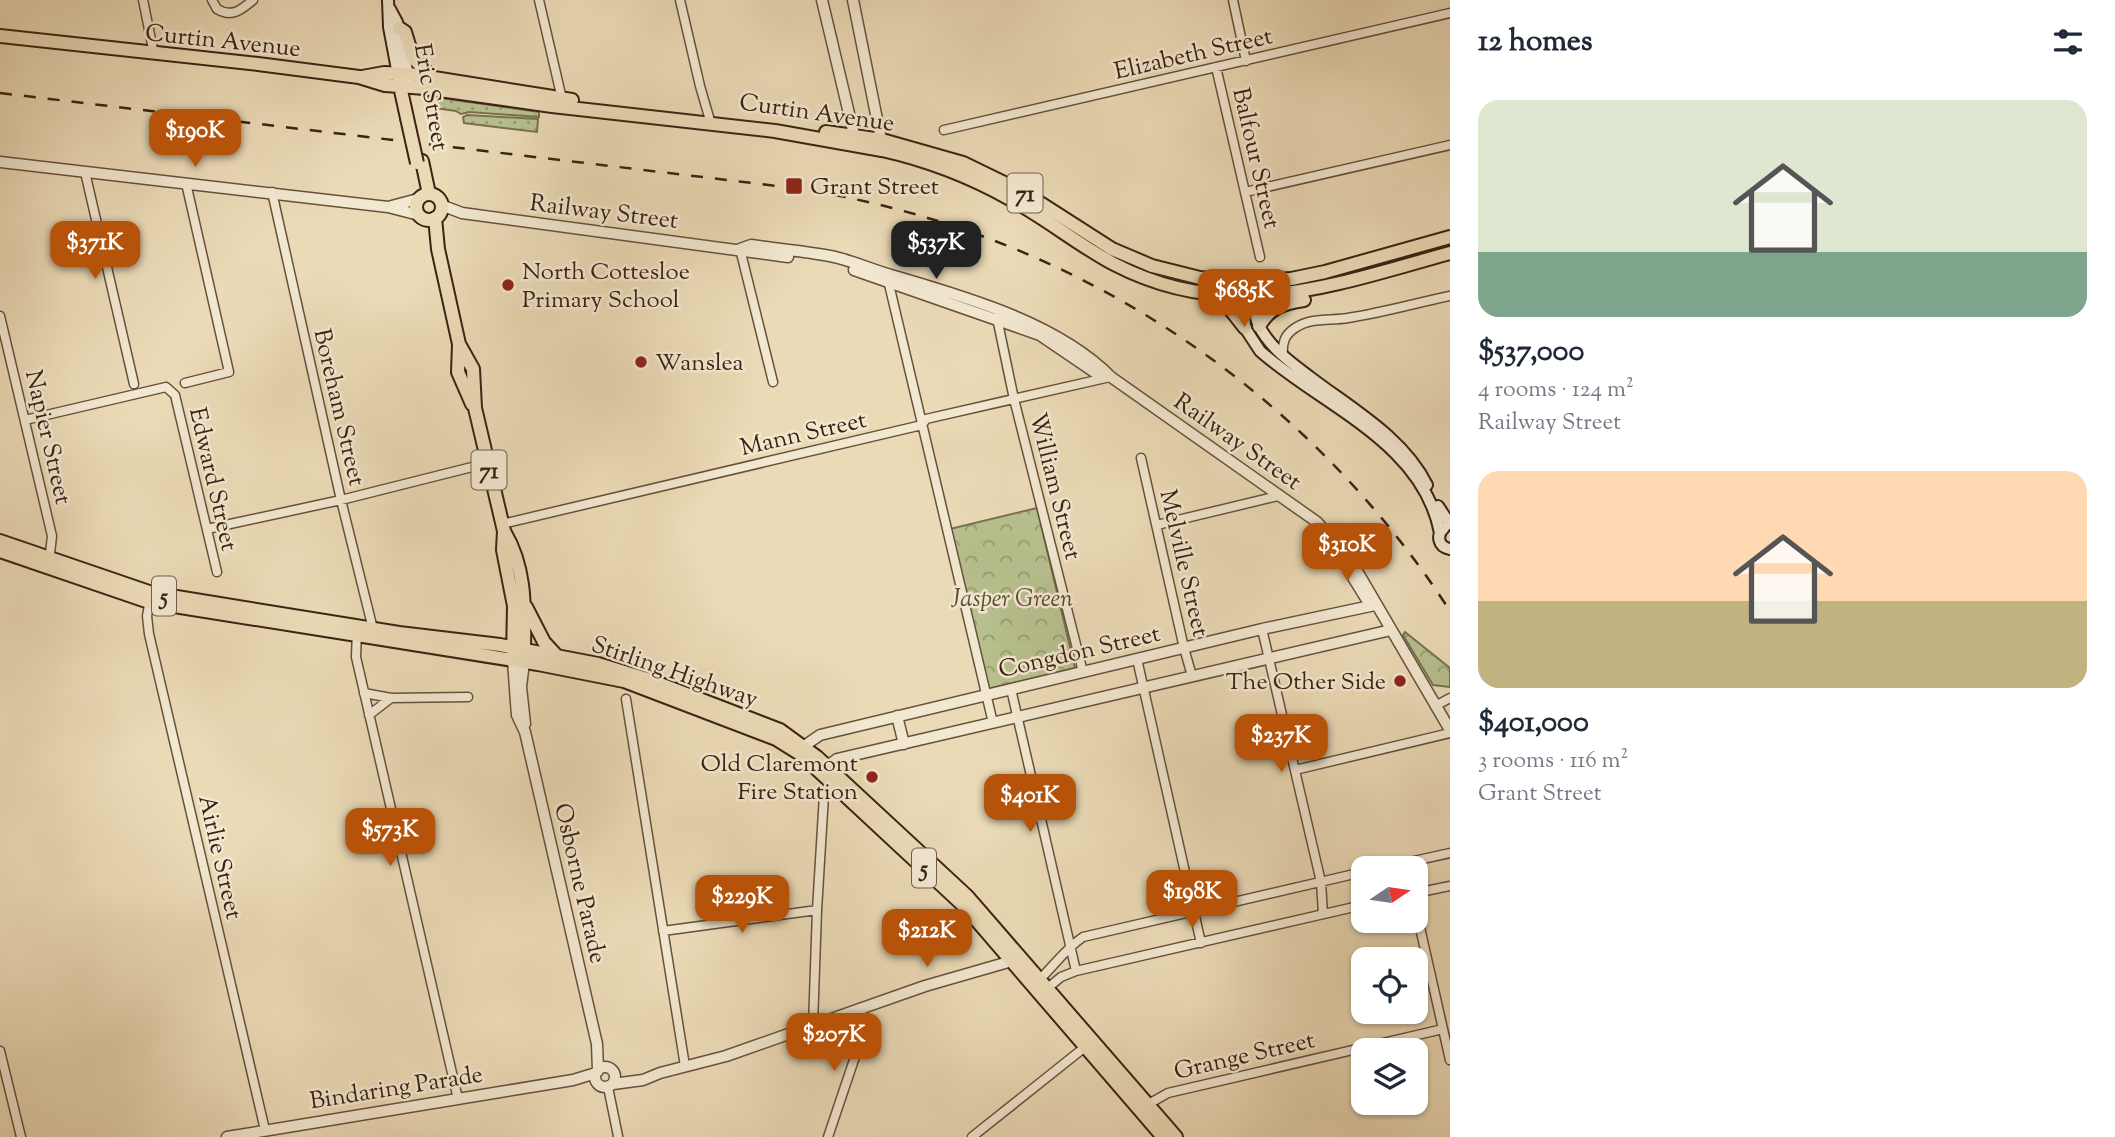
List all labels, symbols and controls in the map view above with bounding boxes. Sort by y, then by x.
street label: Curtin Avenue [143,17,302,67]
street label: Elizabeth Street [1111,20,1276,90]
text: 12 homes [1478,21,1593,64]
icon: filters [2049,23,2087,61]
street label: Eric Street [404,41,456,154]
street label: Balfour Street [1222,85,1288,232]
street label: Curtin Avenue [737,86,896,142]
pin: $190K [146,110,244,169]
text: $190K [165,115,225,148]
icon: home [1720,145,1846,271]
place label: Grant Street [810,171,939,205]
road number: 71 [1007,174,1042,212]
marker: Grant Street [784,176,804,196]
street label: Railway Street [528,187,680,239]
pin: $371K [46,222,144,281]
pin: $537K [887,222,985,281]
text: $371K [66,227,124,260]
text: $537K [907,227,965,260]
place label: North Cottesloe Primary School [522,256,690,318]
pin: $685K [1195,270,1293,329]
text: $685K [1214,275,1274,308]
marker: North Cottesloe Primary School [500,277,516,293]
street label: Boreham Street [303,325,373,489]
text: $537,000 [1478,331,1584,374]
place label: Wanslea [655,347,744,381]
marker: Wanslea [633,354,649,370]
street label: Napier Street [15,367,79,508]
text: 4 rooms · 124 m² [1478,374,1634,407]
street label: Railway Street [1166,386,1308,499]
street label: Edward Street [179,404,245,554]
street label: Mann Street [737,404,870,466]
text: Railway Street [1478,407,1621,440]
street label: William Street [1019,409,1089,563]
road number: 71 [472,450,506,490]
street label: Melville Street [1150,487,1216,640]
icon: home [1720,516,1846,642]
pin: $310K [1298,524,1396,583]
text: $310K [1318,529,1376,562]
road number: 5 [152,576,176,616]
park label: Jasper Green [950,583,1073,617]
street label: Congdon Street [995,618,1164,688]
street label: Stirling Highway [586,628,762,717]
place label: The Other Side [1226,666,1386,700]
marker: The Other Side [1392,673,1408,689]
text: $401,000 [1478,702,1589,745]
pin: $237K [1232,714,1330,774]
text: $237K [1251,720,1311,753]
text: 3 rooms · 116 m² [1478,745,1628,778]
place label: Old Claremont Fire Station [701,748,858,810]
marker: Old Claremont Fire Station [864,769,880,785]
pin: $401K [981,774,1079,834]
text: Grant Street [1478,778,1602,811]
text: $401K [1000,780,1060,813]
street label: Airlie Street [188,792,250,923]
street label: Osborne Parade [544,800,614,967]
pin: $573K [341,808,439,868]
text: $573K [361,814,419,847]
road number: 5 [912,848,936,888]
north arrow [1351,856,1428,933]
map controls [1351,856,1428,1115]
pin: $198K [1143,870,1241,930]
pin: $229K [693,876,791,935]
text: $198K [1162,876,1222,909]
text: $229K [711,881,773,914]
pin: $212K [878,909,976,969]
text: $212K [898,915,956,948]
button: locate [1351,947,1428,1024]
pin: $207K [785,1014,883,1073]
text: $207K [802,1019,866,1052]
street label: Grange Street [1171,1024,1318,1090]
button: layers [1351,1038,1428,1115]
street label: Bindaring Parade [307,1059,485,1119]

